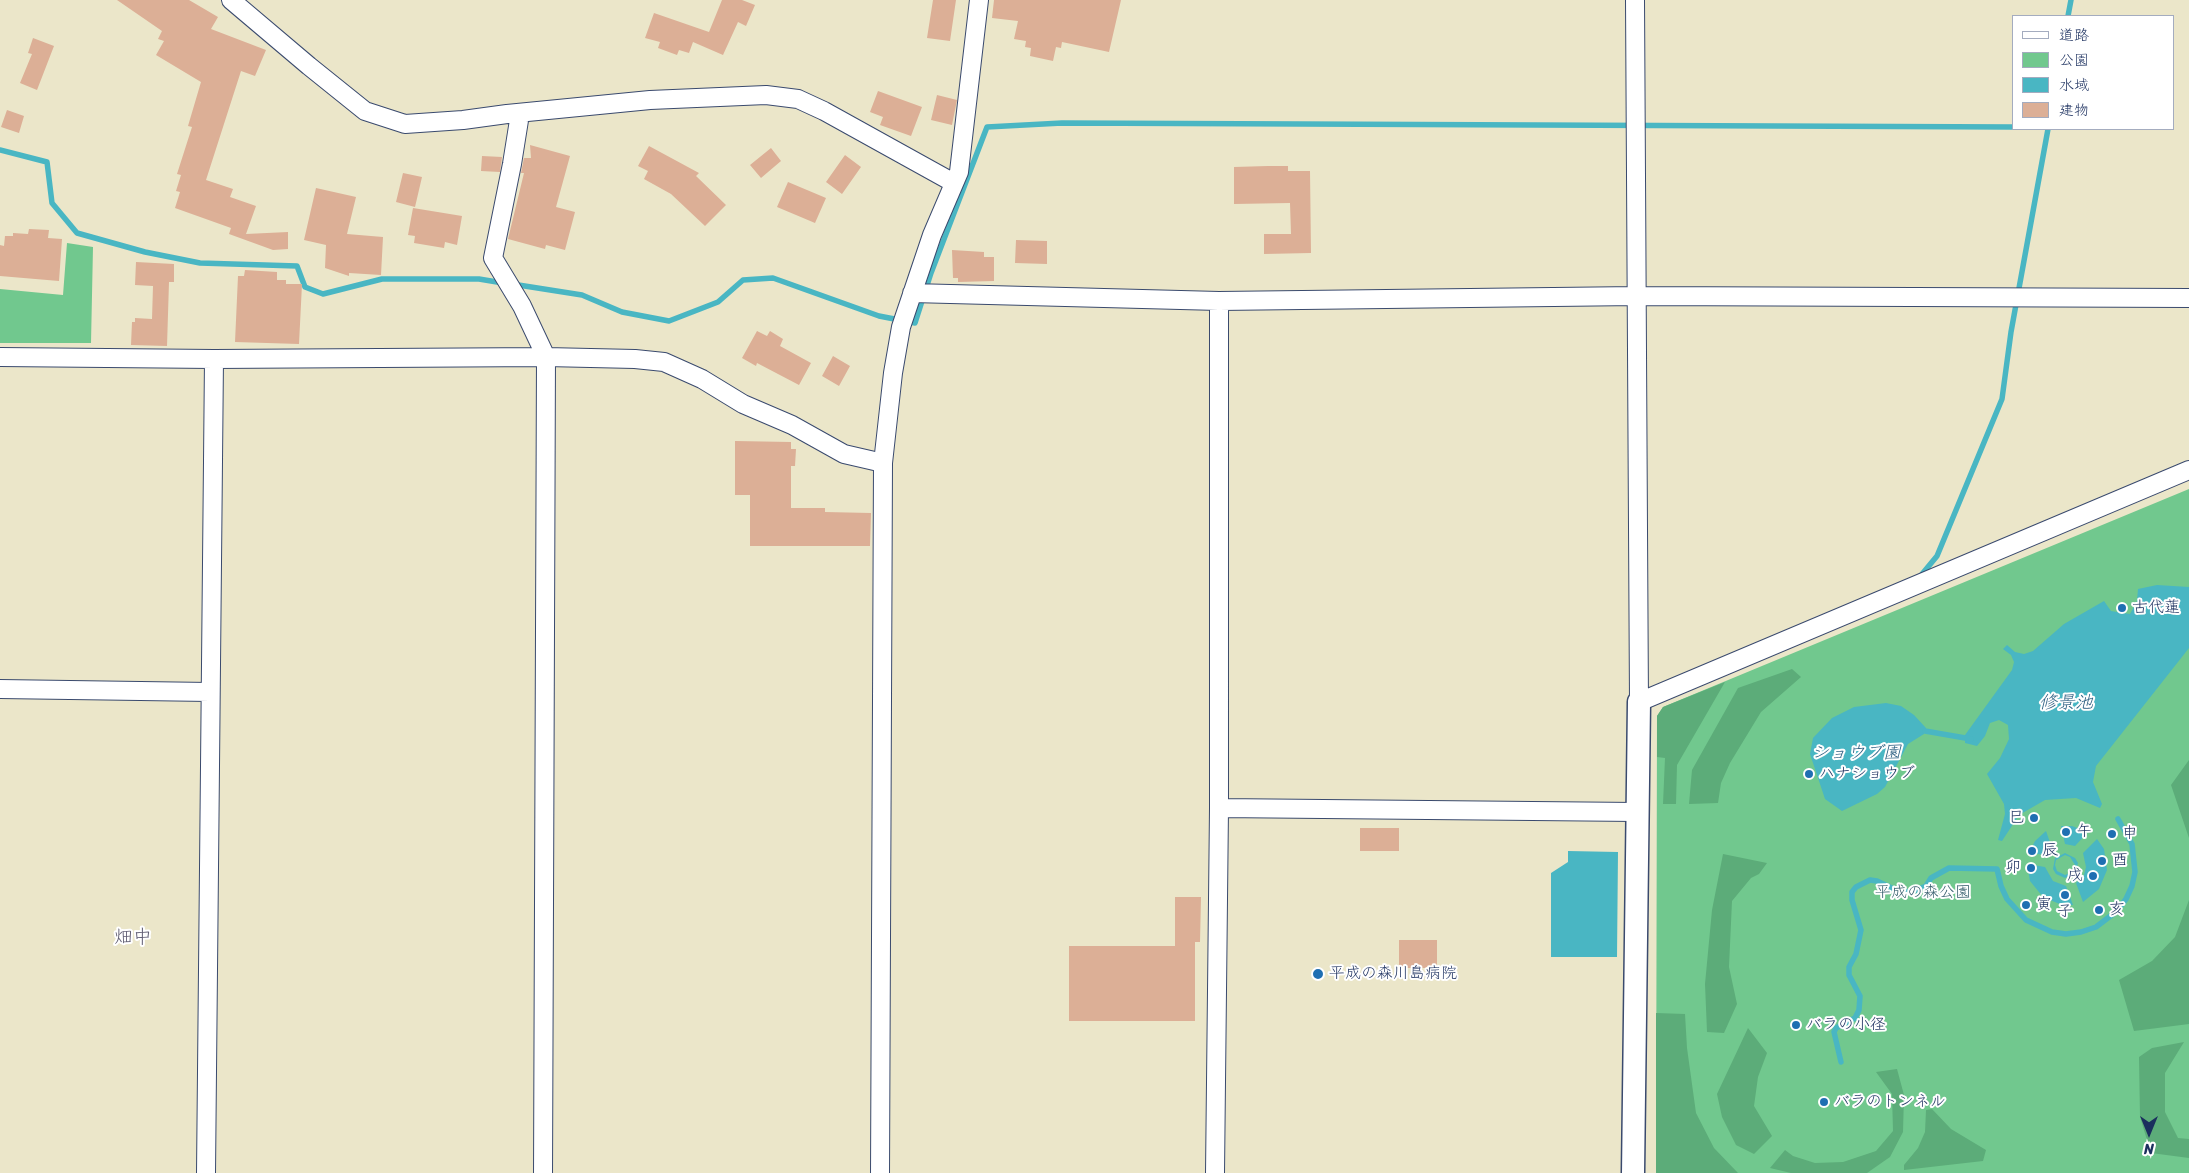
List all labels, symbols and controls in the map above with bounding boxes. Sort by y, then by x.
legend [2012,15,2174,130]
text: 道路 [2059,22,2089,48]
text: 公園 [2059,47,2089,73]
text: 水域 [2059,72,2089,98]
text: 建物 [2059,97,2089,123]
place label: 古代蓮 [2132,598,2180,618]
marker: 古代蓮 [2116,602,2128,614]
water label: 修景池 [2039,692,2093,714]
water label: ショウブ園 [1811,742,1901,764]
place label: ハナショウブ [1819,764,1915,784]
marker: ハナショウブ [1803,768,1815,780]
place label: 巳 [2008,808,2024,828]
marker: 巳 [2028,812,2040,824]
place label: 午 [2076,822,2092,842]
place label: 申 [2122,824,2138,844]
marker: 午 [2060,826,2072,838]
marker: 申 [2106,828,2118,840]
place label: 辰 [2042,841,2058,861]
marker: 辰 [2026,845,2038,857]
place label: 酉 [2112,851,2128,871]
marker: 酉 [2096,855,2108,867]
place label: 卯 [2005,858,2021,878]
marker: 卯 [2025,862,2037,874]
place label: 戌 [2067,866,2083,886]
marker: 戌 [2087,870,2099,882]
park label: 平成の森公園 [1875,883,1971,903]
marker: 子 [2059,889,2071,901]
place label: 寅 [2036,895,2052,915]
marker: 寅 [2020,899,2032,911]
place label: 亥 [2109,900,2125,920]
place label: 子 [2057,902,2073,922]
marker: 亥 [2093,904,2105,916]
district label: 畑中 [114,927,152,949]
place label: 平成の森川島病院 [1329,964,1457,984]
marker: 平成の森川島病院 [1311,967,1325,981]
place label: バラの小径 [1806,1015,1886,1035]
marker: バラの小径 [1790,1019,1802,1031]
place label: バラのトンネル [1834,1092,1946,1112]
marker: バラのトンネル [1818,1096,1830,1108]
north arrow [2124,1108,2174,1158]
text: N [2144,1136,2154,1161]

